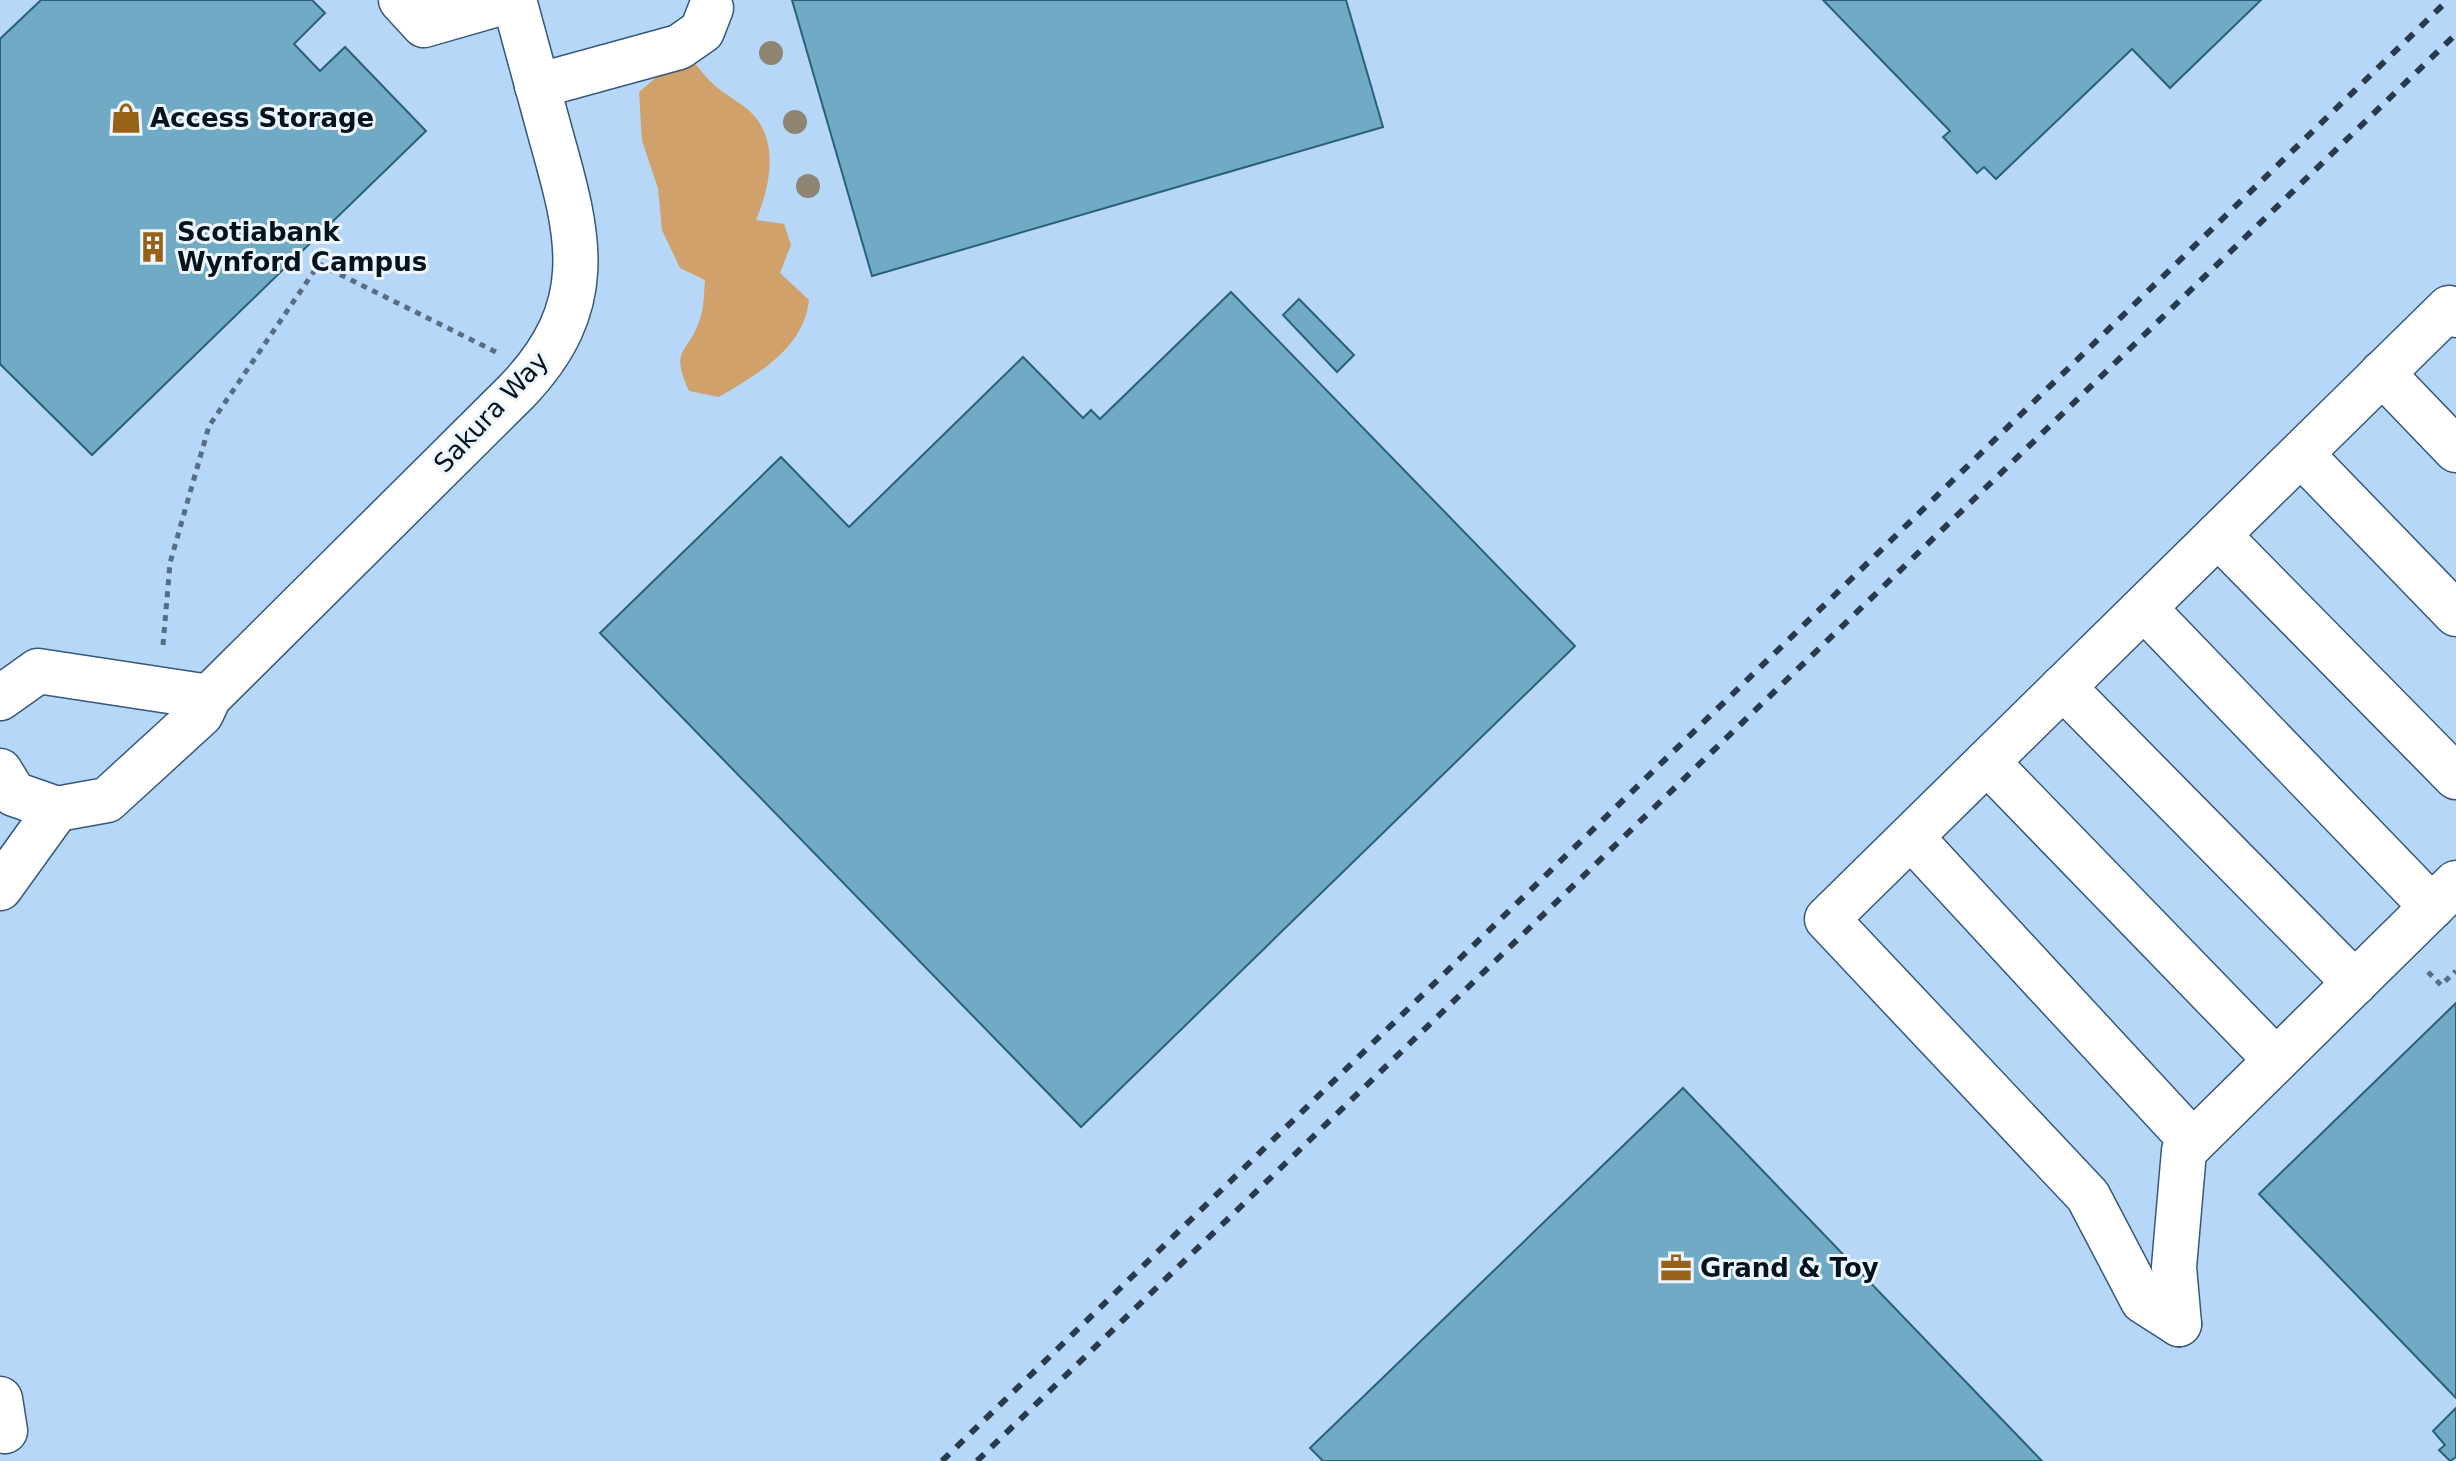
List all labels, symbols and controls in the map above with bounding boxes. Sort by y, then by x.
shop icon: Access Storage [109,101,143,135]
place label: Access Storage [150,103,374,133]
place label: Scotiabank Wynford Campus [177,217,427,277]
building icon: Scotiabank Wynford Campus [136,230,170,264]
street label: Sakura Way [428,346,554,478]
office icon: Grand & Toy [1659,1251,1693,1285]
place label: Grand & Toy [1700,1253,1879,1283]

